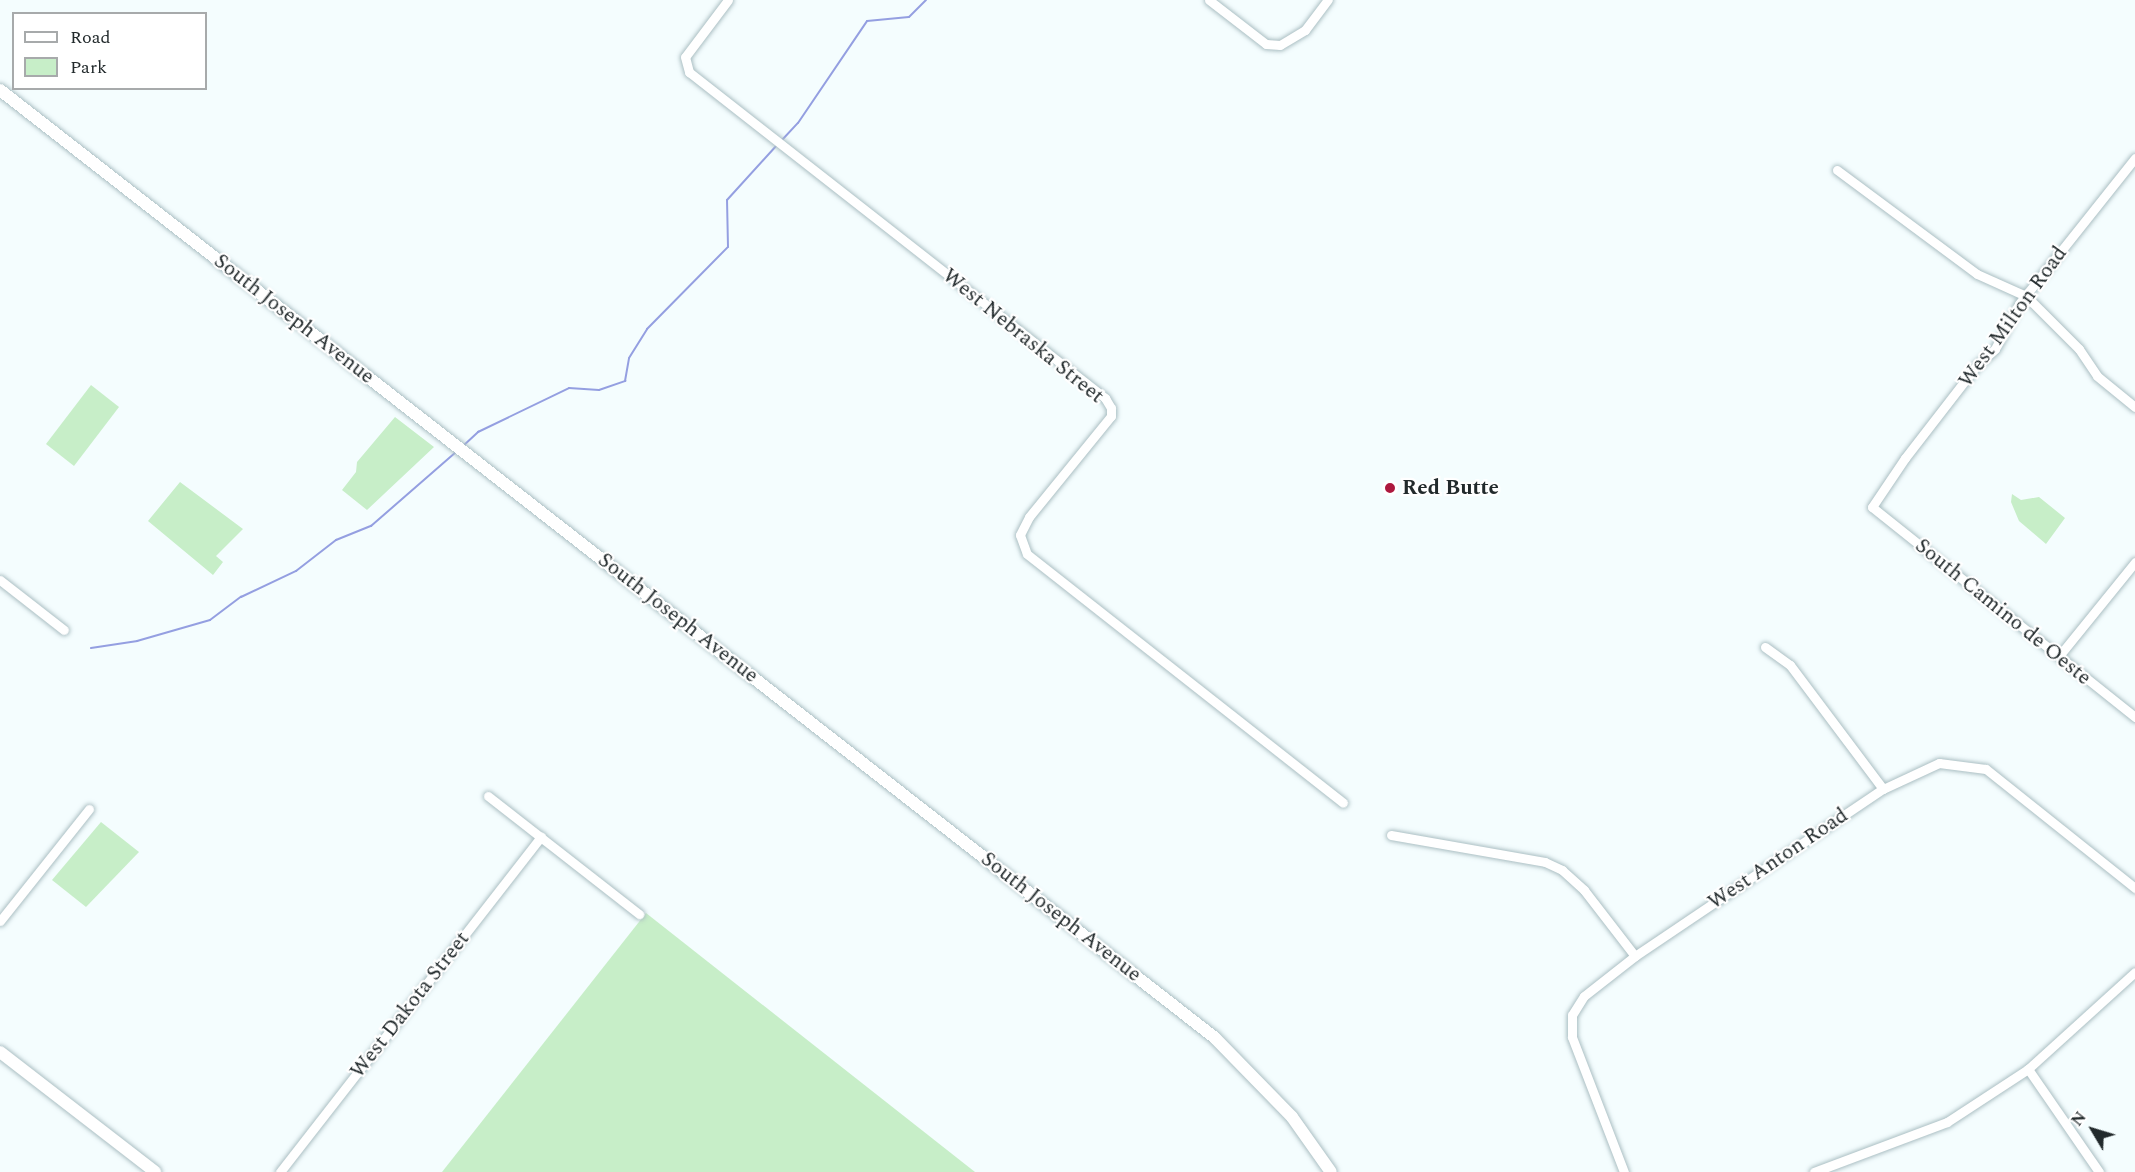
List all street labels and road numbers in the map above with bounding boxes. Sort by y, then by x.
street label: West Milton Road [1953,241,2073,393]
street label: South Joseph Avenue [209,249,379,389]
street label: West Nebraska Street [937,263,1109,409]
street label: South Camino de Oeste [1910,533,2096,691]
street label: South Joseph Avenue [593,548,763,688]
street label: West Anton Road [1703,803,1853,915]
street label: South Joseph Avenue [976,847,1146,987]
street label: West Dakota Street [345,927,475,1083]

